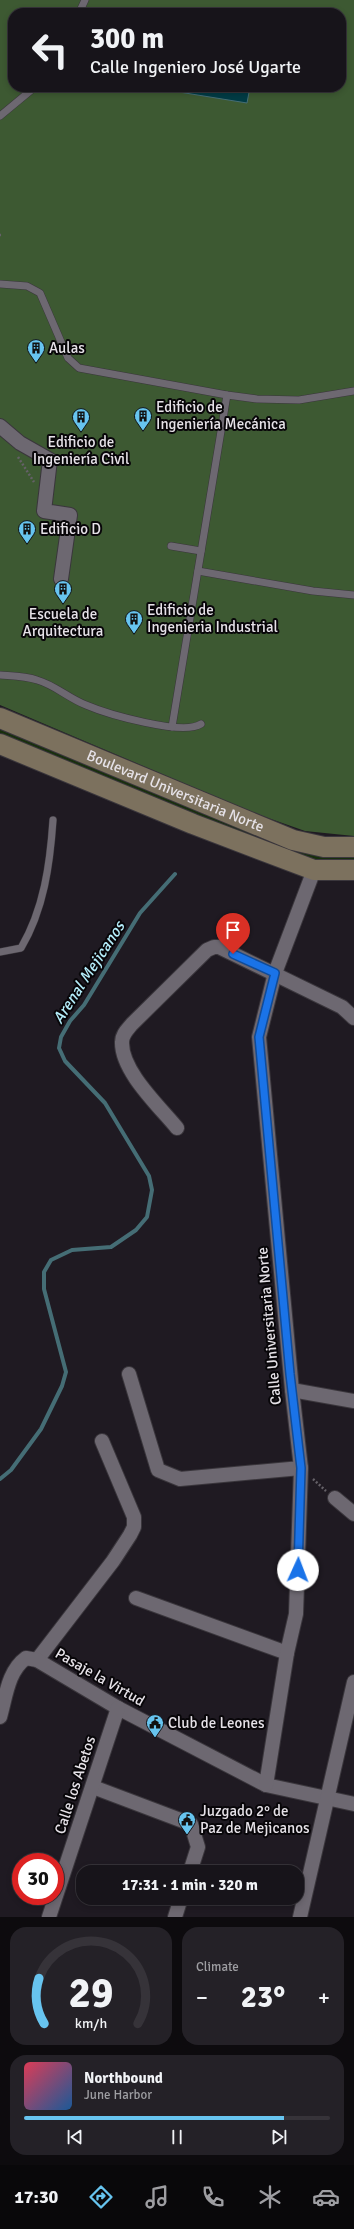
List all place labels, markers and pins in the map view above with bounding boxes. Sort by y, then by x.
building icon: Aulas [26,338,46,363]
place label: Aulas [49,339,85,357]
place label: Edificio de Ingeniería Mecánica [156,398,286,433]
building icon: Edificio de Ingeniería Mecánica [133,406,153,431]
building icon: Edificio de Ingeniería Civil [71,407,91,432]
place label: Edificio de Ingeniería Civil [33,433,129,468]
building icon: Edificio D [17,519,37,544]
place label: Edificio D [40,520,101,538]
building icon: Escuela de Arquitectura [53,579,73,604]
place label: Edificio de Ingenieria Industrial [147,601,278,636]
place label: Escuela de Arquitectura [23,605,103,640]
building icon: Edificio de Ingenieria Industrial [124,609,144,634]
pin [216,913,250,954]
public building icon: Club de Leones [145,1713,165,1738]
place label: Club de Leones [168,1714,265,1732]
place label: Juzgado 2° de Paz de Mejicanos [200,1802,310,1837]
public building icon: Juzgado 2° de Paz de Mejicanos [177,1810,197,1835]

